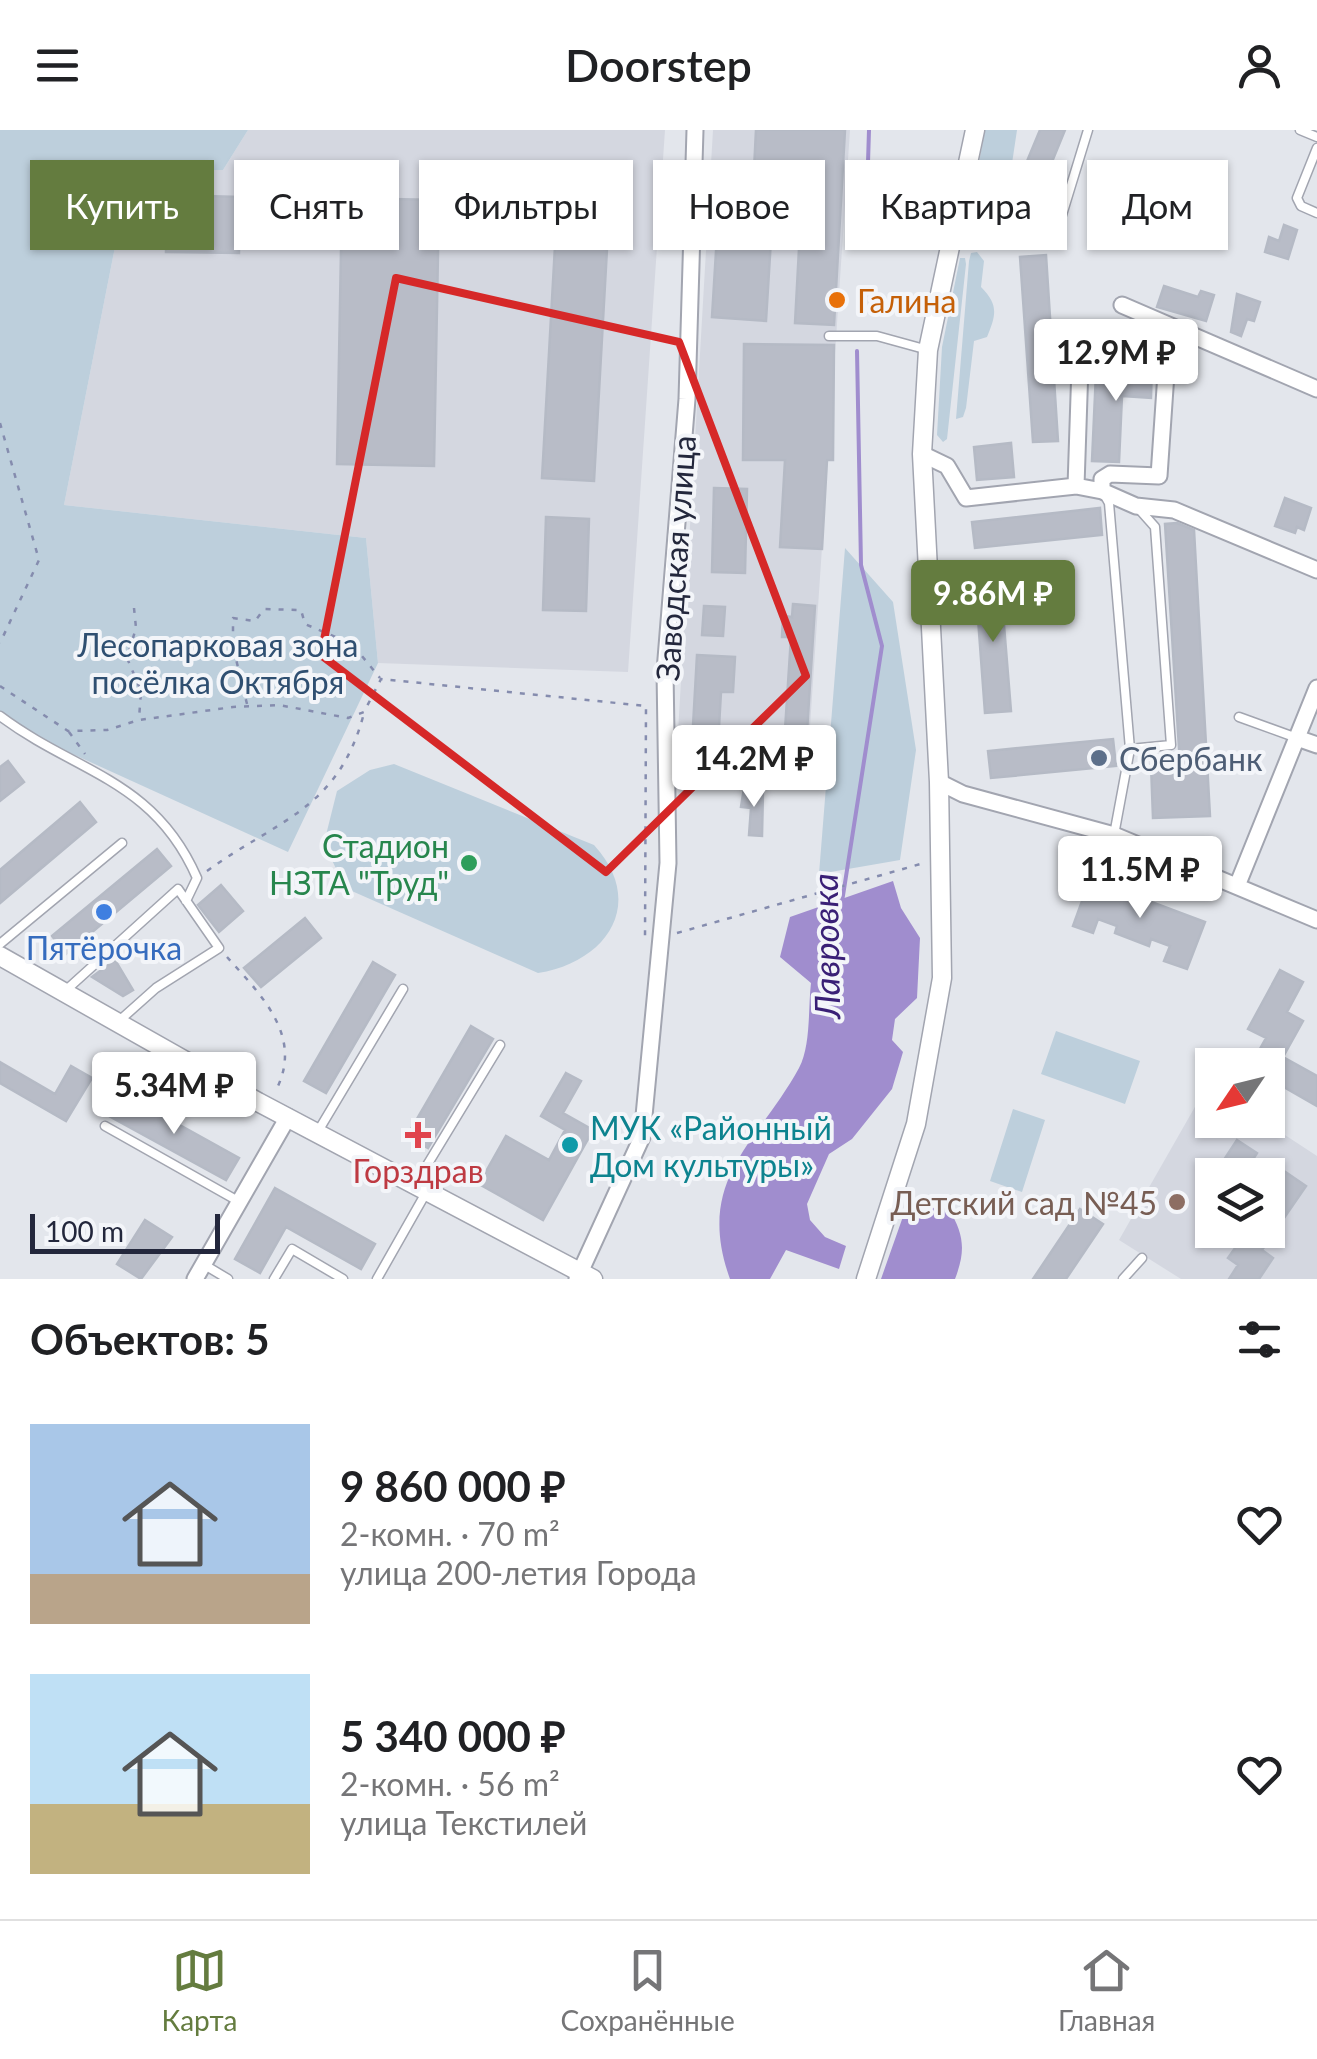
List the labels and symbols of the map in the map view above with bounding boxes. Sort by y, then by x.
place label: Галина [857,281,956,320]
marker: Галина [826,289,848,311]
pin: 12.9M ₽ [1024,319,1208,404]
street label: Заводская улица [647,434,703,682]
pin: 9.86M ₽ [901,560,1085,645]
park label: Лесопарковая зона посёлка Октября [77,625,358,701]
pin: 14.2M ₽ [662,725,846,810]
place label: Сбербанк [1119,739,1263,778]
marker: Сбербанк [1088,747,1110,769]
place label: Стадион НЗТА "Труд" [269,826,449,902]
pin: 11.5M ₽ [1048,836,1232,921]
marker: Стадион НЗТА "Труд" [458,852,480,874]
water label: Лавровка [803,873,847,1021]
marker: Пятёрочка [93,901,115,923]
place label: Пятёрочка [26,928,182,967]
north arrow [1195,1048,1285,1138]
pin: 5.34M ₽ [82,1052,266,1137]
place label: МУК «Районный Дом культуры» [590,1108,832,1184]
marker: Горздрав [407,1124,429,1146]
marker: МУК «Районный Дом культуры» [559,1134,581,1156]
place label: Горздрав [352,1151,484,1190]
place label: Детский сад №45 [890,1183,1157,1222]
marker: Детский сад №45 [1166,1191,1188,1213]
scale bar [30,1209,220,1254]

